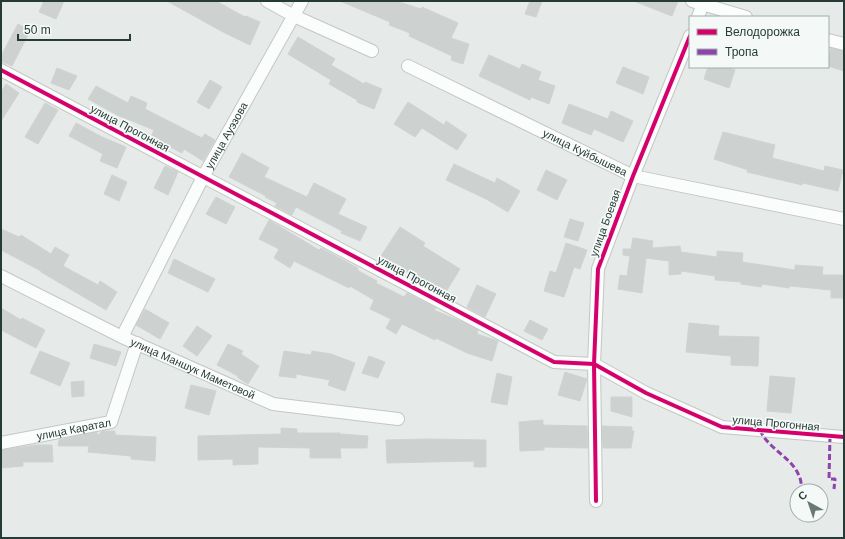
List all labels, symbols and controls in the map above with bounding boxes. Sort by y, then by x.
scale bar [18,16,130,42]
legend [689,16,829,68]
text: 50 m [24,23,51,37]
text: Велодорожка [725,25,800,39]
text: Тропа [725,45,759,59]
street label: улица Ауэзова [203,99,250,171]
street label: улица Прогонная [89,102,171,154]
street label: улица Куйбышева [541,127,630,179]
street label: улица Боевая [587,188,623,258]
street label: улица Прогонная [376,253,458,305]
street label: улица Маншук Маметовой [129,336,257,401]
street label: улица Прогонная [732,413,820,433]
street label: улица Каратал [36,416,112,442]
north arrow [789,483,829,523]
text: С [796,488,810,502]

